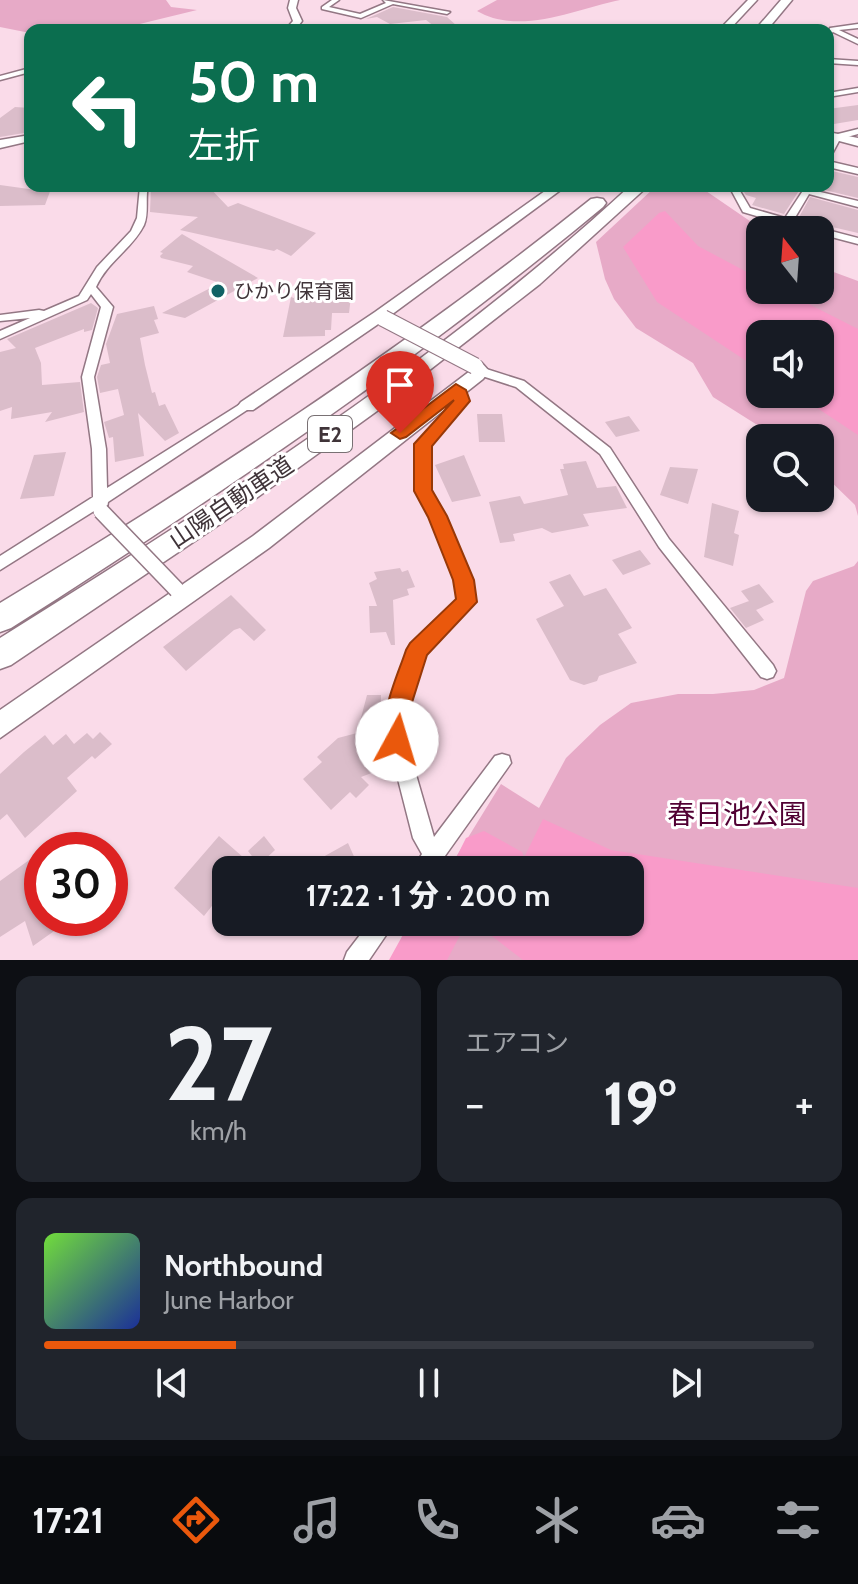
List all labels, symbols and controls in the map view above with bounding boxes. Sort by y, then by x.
text: 50 m [188,48,319,116]
icon: left [56,56,160,160]
text: 左折 [188,123,260,167]
north arrow [746,216,834,304]
map controls [746,216,834,512]
place label: ひかり保育園 [234,279,354,303]
marker: ひかり保育園 [209,282,227,300]
button: sound [746,320,834,408]
pin [366,351,434,433]
icon: arrive [378,363,422,407]
road number: E2 [308,416,352,452]
button: search [746,424,834,512]
street label: 山陽自動車道 [163,450,299,554]
position arrow [355,698,439,782]
park label: 春日池公園 [667,797,807,831]
speed limit sign: 30 [24,832,128,936]
text: 17:22 · 1 分 · 200 m [306,877,550,914]
text: 27 [164,1000,273,1126]
text: エアコン [465,1027,569,1059]
text: 19° [603,1067,676,1140]
text: − [465,1077,484,1130]
text: + [795,1077,814,1130]
text: km/h [190,1115,247,1147]
text: Northbound [164,1247,323,1284]
text: June Harbor [164,1284,293,1316]
icon: previous [150,1361,194,1405]
icon: pause [407,1361,451,1405]
icon: next [664,1361,708,1405]
icon: directions [168,1492,224,1548]
icon: music [289,1492,345,1548]
icon: phone [409,1492,465,1548]
icon: climate [529,1492,585,1548]
icon: car [650,1492,706,1548]
icon: filters [770,1492,826,1548]
text: 17:21 [32,1498,104,1542]

